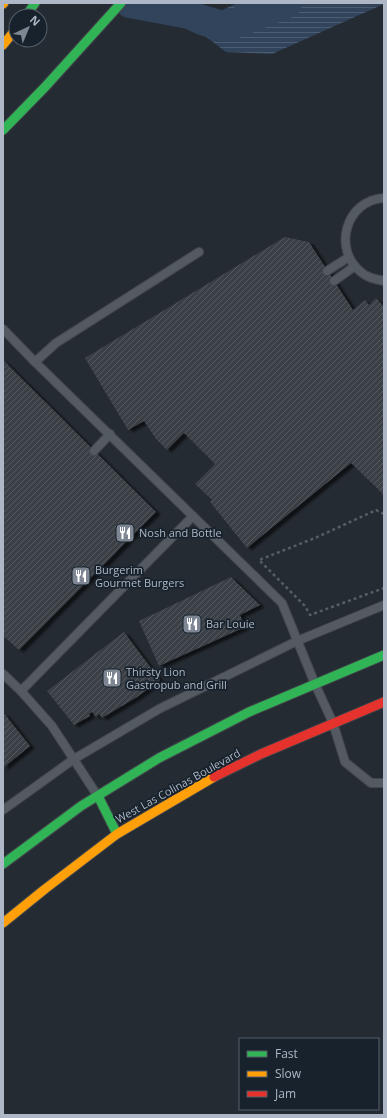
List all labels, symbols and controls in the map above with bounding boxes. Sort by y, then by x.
north arrow [8,8,48,48]
text: N [27,12,44,29]
restaurant icon: Nosh and Bottle [114,522,136,544]
place label: Nosh and Bottle [139,525,222,540]
place label: Burgerim Gourmet Burgers [95,562,184,590]
restaurant icon: Burgerim Gourmet Burgers [70,565,92,587]
restaurant icon: Bar Louie [181,613,203,635]
place label: Bar Louie [206,616,255,631]
place label: Thirsty Lion Gastropub and Grill [126,664,227,692]
restaurant icon: Thirsty Lion Gastropub and Grill [101,667,123,689]
street label: West Las Colinas Boulevard [113,745,243,826]
legend [239,1038,379,1110]
text: Fast [275,1045,298,1062]
text: Slow [275,1065,302,1082]
text: Jam [274,1085,296,1102]

